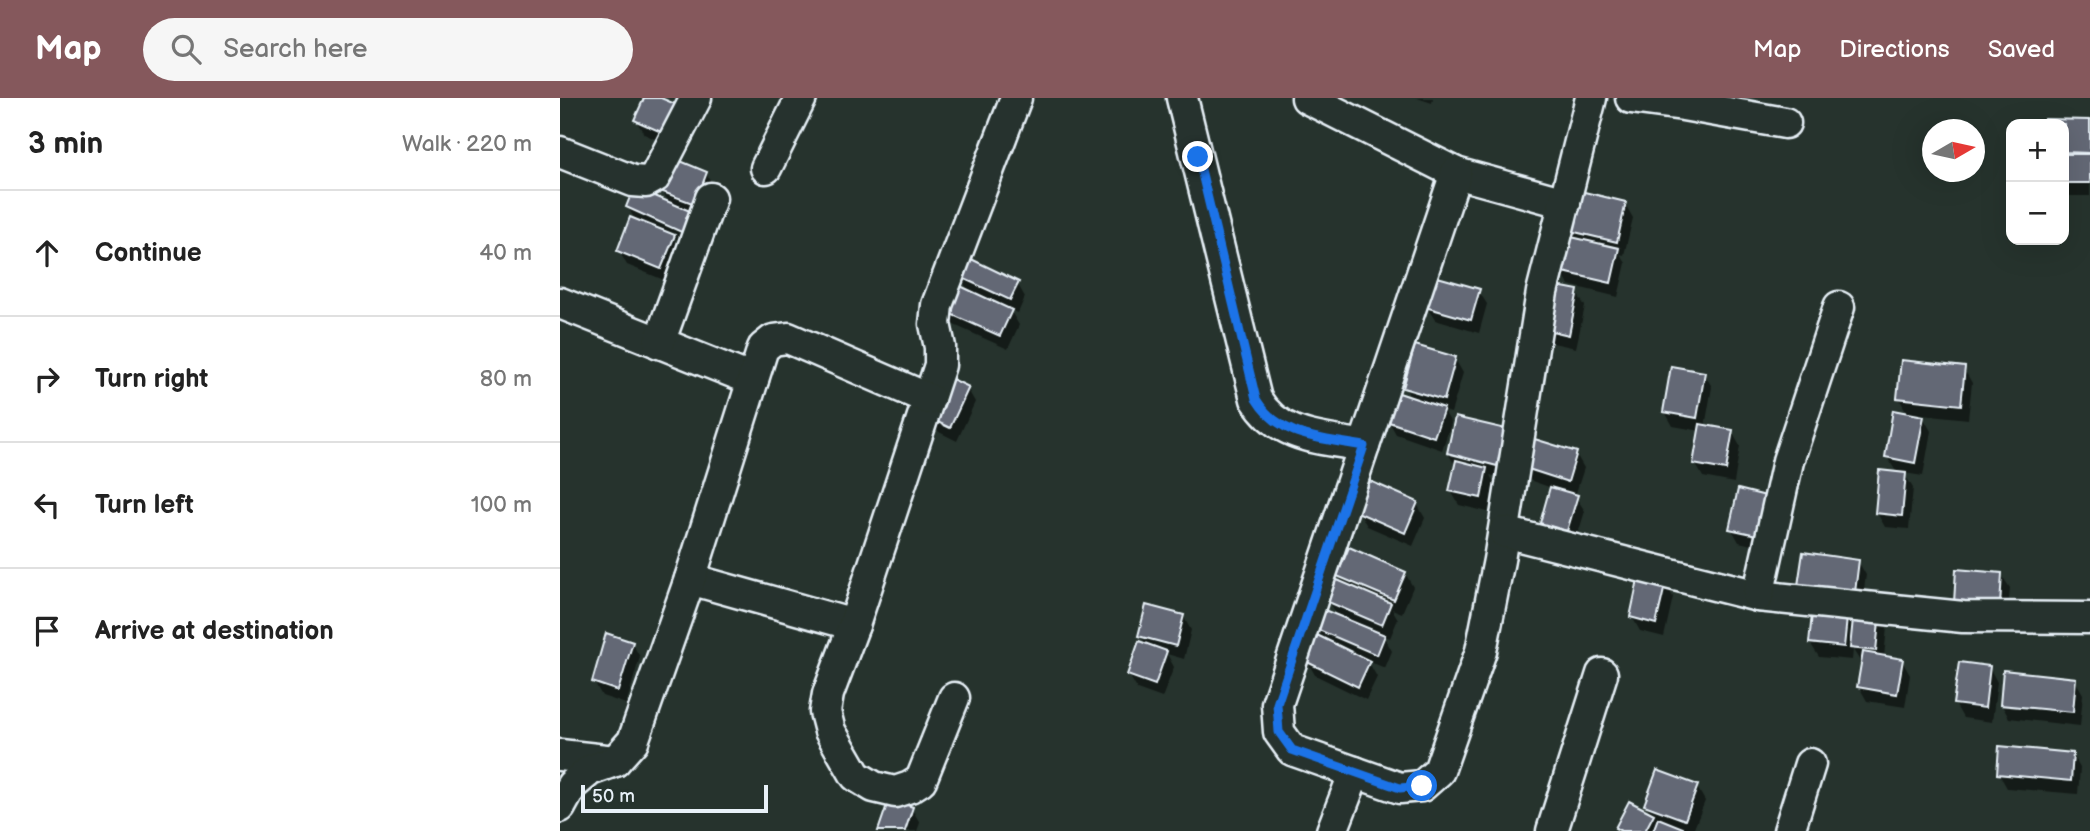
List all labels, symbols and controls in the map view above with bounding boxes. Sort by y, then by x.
search box [143,18,633,81]
text: Map [35,29,101,69]
icon: search [167,30,205,68]
text: Search here [223,34,367,65]
text: Map [1753,35,1801,64]
text: Directions [1839,35,1950,64]
text: Saved [1988,35,2055,64]
north arrow [1922,119,1985,182]
map controls [2006,119,2069,245]
button: + [2006,119,2069,182]
text: 3 min [28,126,103,162]
text: Walk · 220 m [402,130,532,158]
route end [1182,141,1213,172]
button: − [2006,182,2069,245]
icon: ahead [28,234,66,272]
text: Continue [95,238,202,269]
text: 40 m [479,239,532,267]
icon: right [28,360,66,398]
text: Turn right [95,364,208,395]
text: 80 m [480,365,532,393]
icon: left [28,486,66,524]
text: Turn left [95,490,194,521]
text: 100 m [471,491,532,519]
icon: arrive [28,612,66,650]
text: Arrive at destination [95,616,334,647]
route start [1406,770,1437,801]
scale bar [581,782,768,814]
text: 50 m [592,785,635,808]

